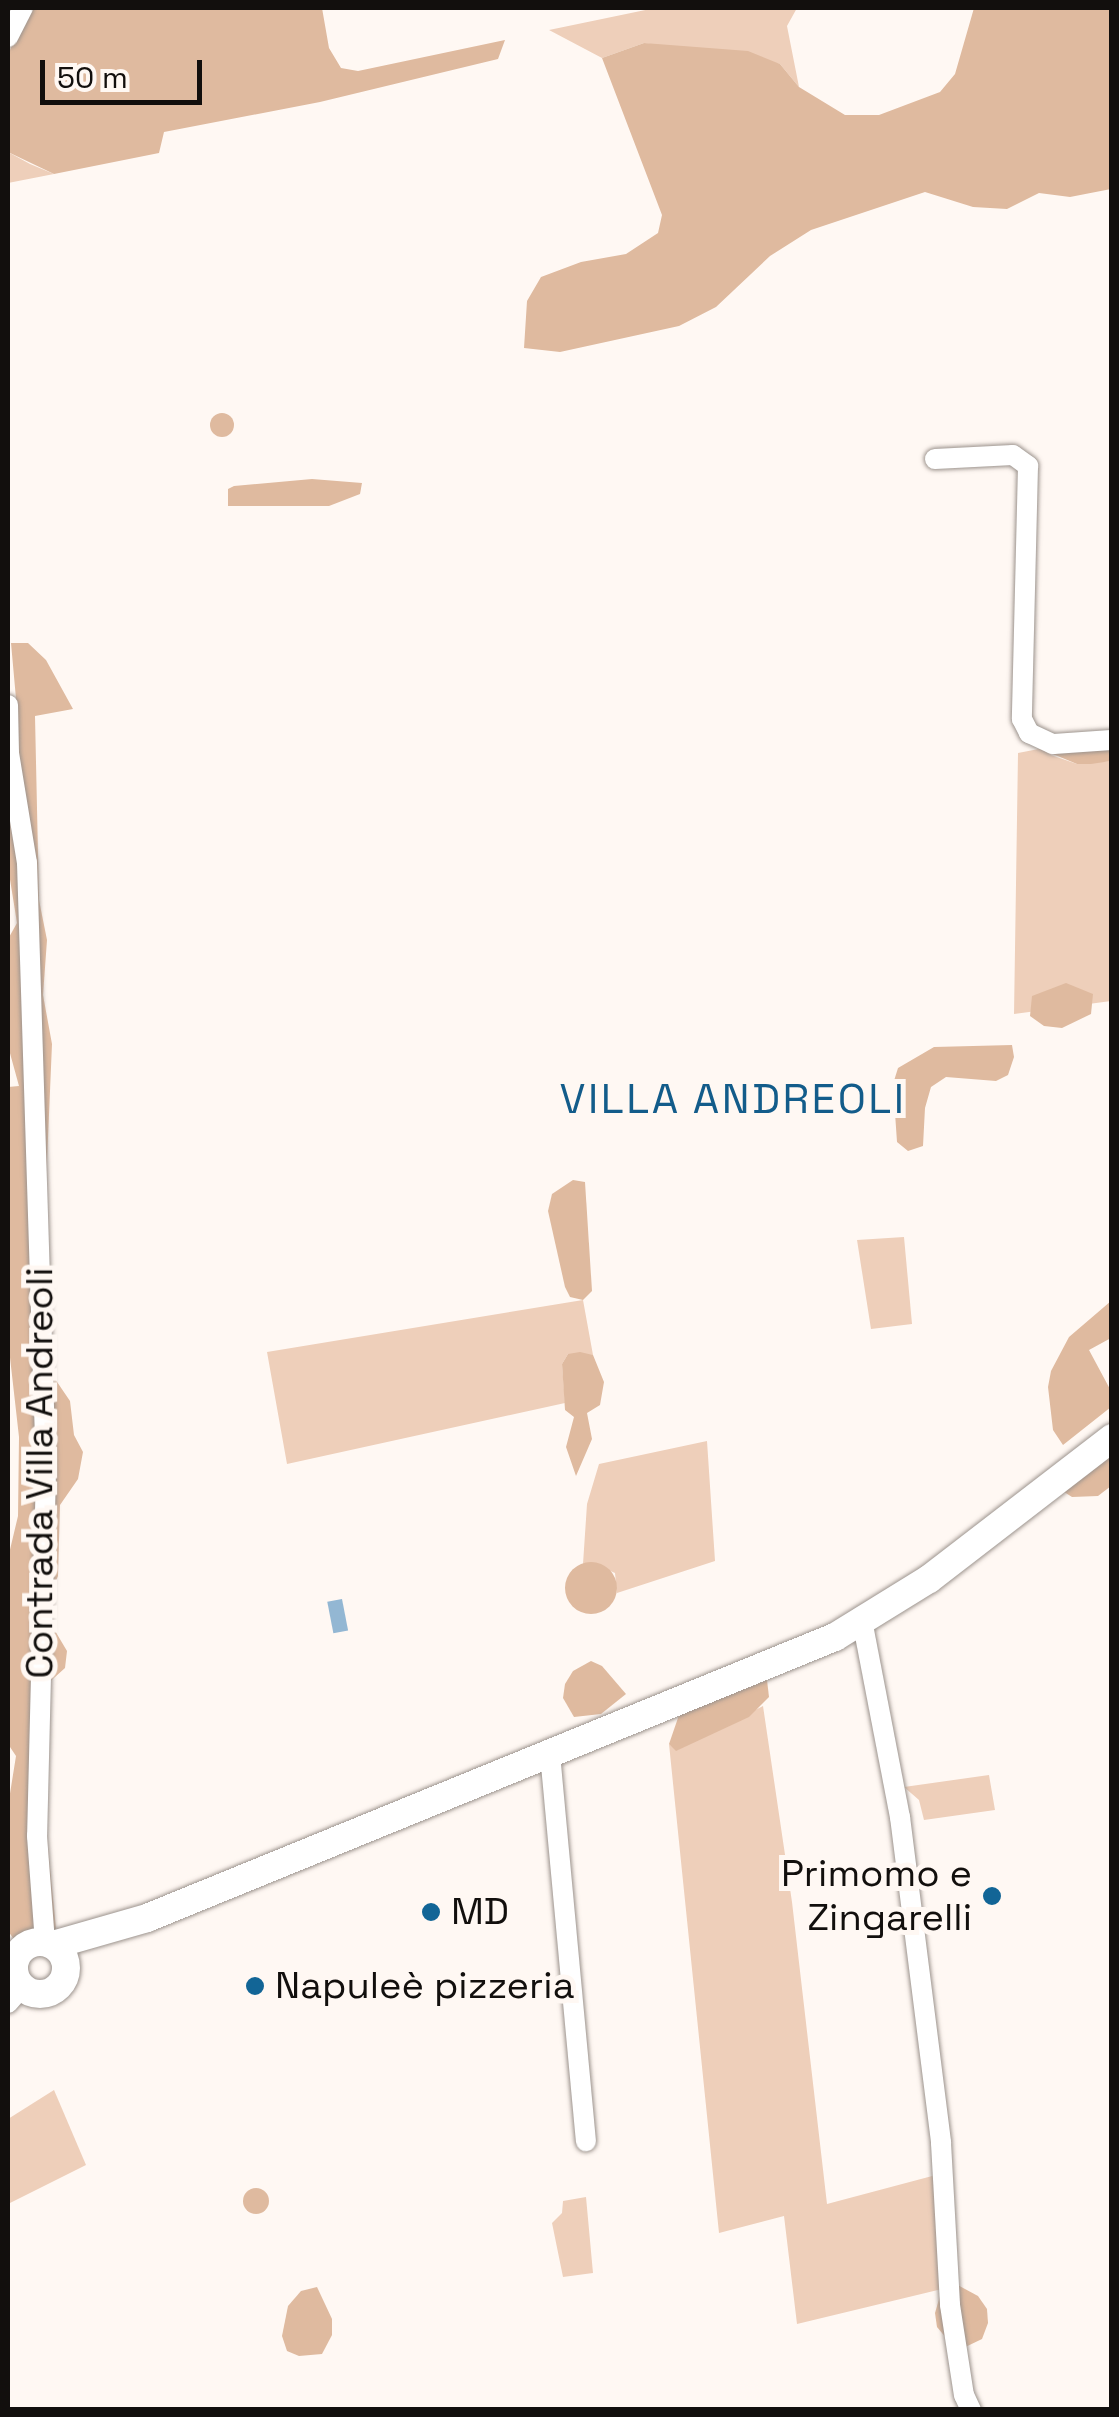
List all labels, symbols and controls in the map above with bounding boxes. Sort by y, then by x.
scale bar [45,40,208,102]
text: 50 m [57,58,128,97]
district label: VILLA ANDREOLI [559,1074,907,1124]
street label: Contrada Villa Andreoli [17,1267,63,1679]
place label: Primomo e Zingarelli [781,1851,972,1940]
marker: Primomo e Zingarelli [981,1885,1003,1907]
place label: MD [451,1889,509,1935]
marker: MD [420,1901,442,1923]
place label: Napuleè pizzeria [275,1963,575,2009]
marker: Napuleè pizzeria [244,1975,266,1997]

